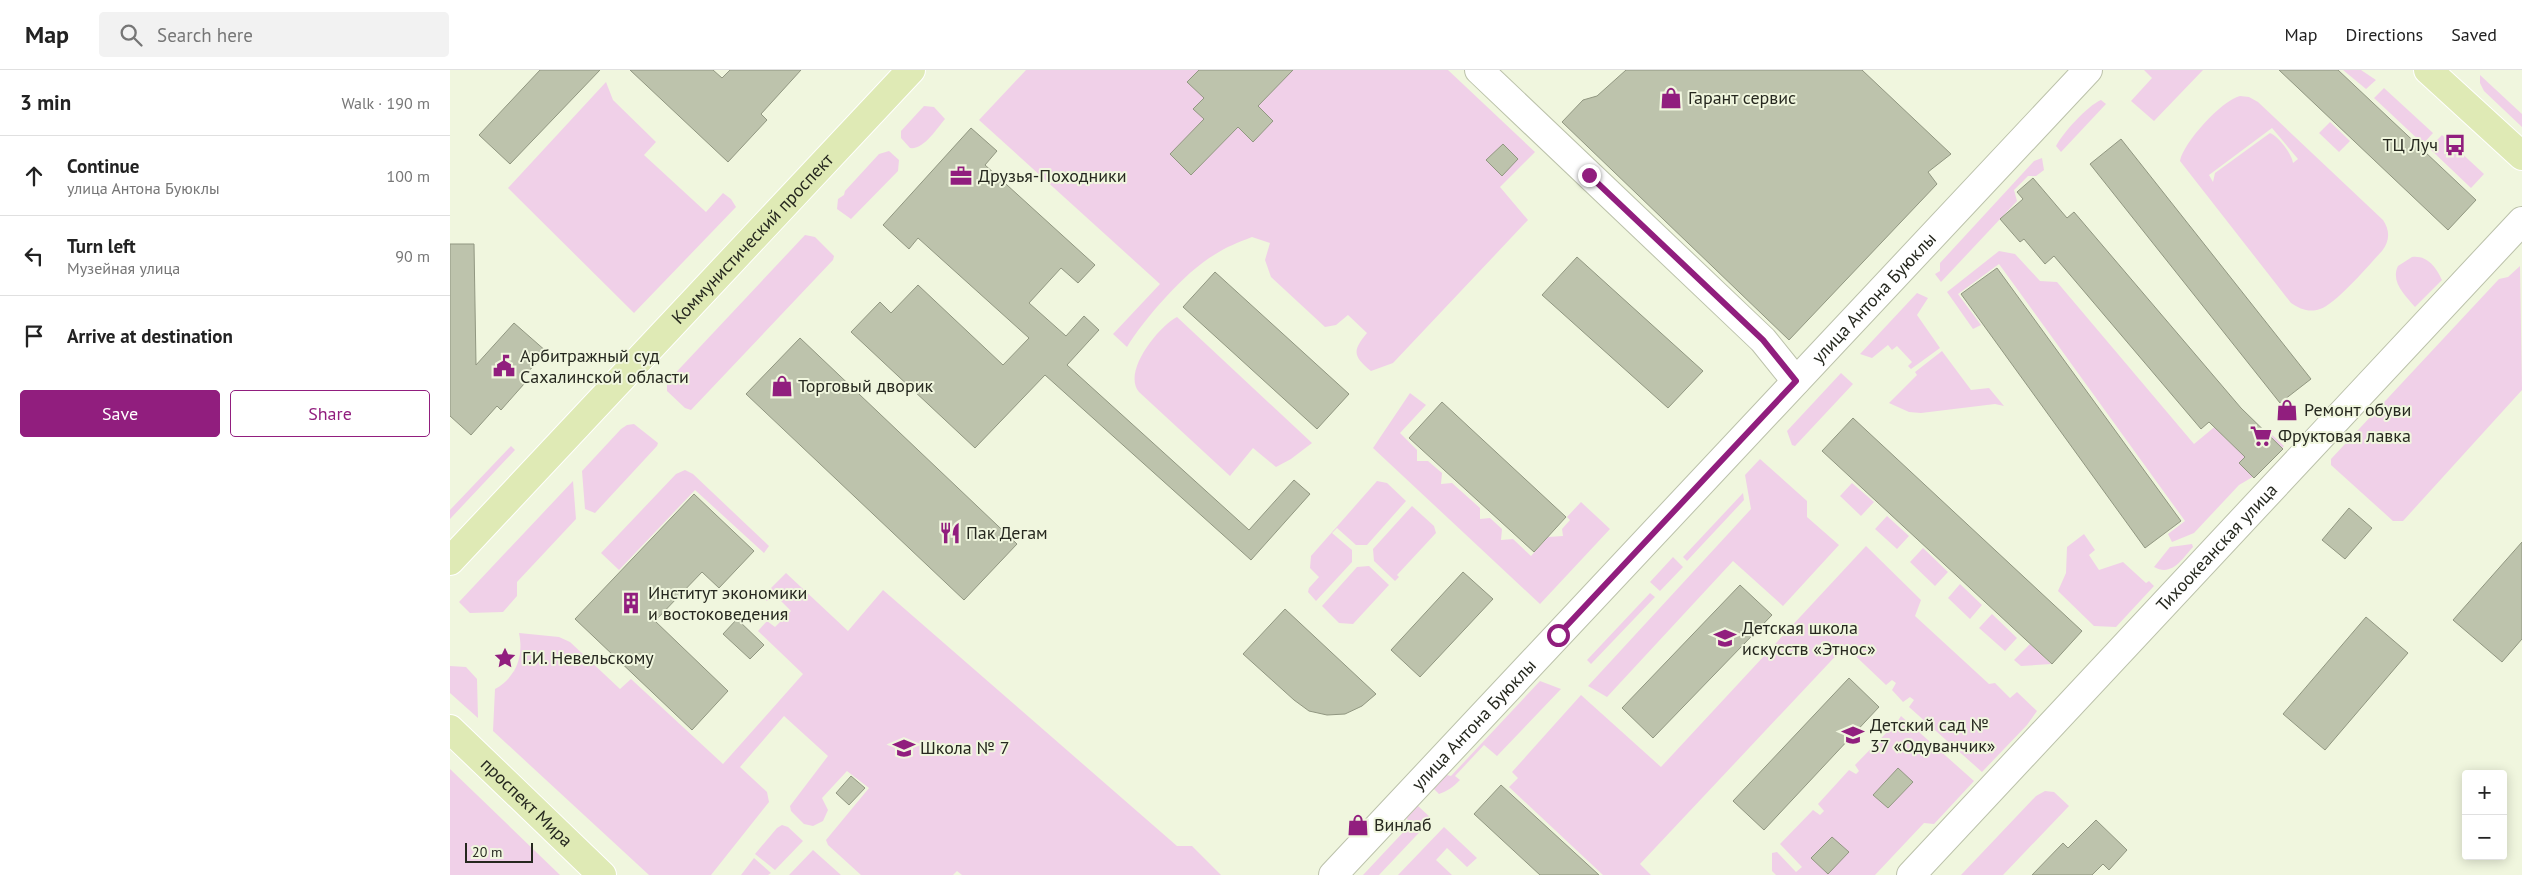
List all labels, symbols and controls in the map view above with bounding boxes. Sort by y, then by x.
search box [99,12,449,57]
text: Map [25,19,69,50]
icon: search [117,21,145,49]
text: Search here [157,23,253,47]
text: Map [2285,23,2317,46]
text: Directions [2345,23,2423,46]
text: Saved [2451,23,2497,46]
shop icon: Гарант сервис [1658,85,1684,111]
place label: Гарант сервис [1688,86,1796,109]
text: 3 min [20,89,71,116]
text: Walk · 190 m [341,93,430,113]
bus stop icon: ТЦ Луч [2442,132,2468,158]
place label: ТЦ Луч [2383,133,2438,156]
street label: Коммунистический проспект [666,147,839,329]
text: Continue [67,154,139,178]
icon: ahead [20,162,48,190]
office icon: Друзья-Походники [948,163,974,189]
place label: Друзья-Походники [978,164,1127,187]
route end [1578,164,1601,187]
text: 100 m [387,166,430,186]
text: улица Антона Буюклы [67,178,220,198]
street label: улица Антона Буюклы [1807,227,1941,368]
text: Turn left [67,234,136,258]
icon: left [20,242,48,270]
text: 90 m [395,246,430,266]
text: Музейная улица [67,258,180,278]
icon: arrive [20,322,48,350]
text: Arrive at destination [67,324,233,348]
place label: Арбитражный суд Сахалинской области [520,344,689,388]
public building icon: Арбитражный суд Сахалинской области [491,353,517,379]
shop icon: Торговый дворик [769,373,795,399]
place label: Торговый дворик [798,374,934,397]
button: Save [20,390,220,437]
button: Share [230,390,430,437]
shop icon: Ремонт обуви [2274,397,2300,423]
place label: Ремонт обуви [2304,398,2411,421]
supermarket icon: Фруктовая лавка [2248,423,2274,449]
place label: Фруктовая лавка [2278,424,2411,447]
street label: Тихоокеанская улица [2151,478,2282,616]
restaurant icon: Пак Дегам [937,520,963,546]
place label: Пак Дегам [966,521,1048,544]
place label: Институт экономики и востоковедения [648,581,807,625]
building icon: Институт экономики и востоковедения [618,590,644,616]
place label: Детская школа искусств «Этнос» [1742,616,1876,660]
route start [1547,624,1570,647]
school or university icon: Детская школа искусств «Этнос» [1712,625,1738,651]
place icon: Г.И. Невельскому [492,645,518,671]
place label: Г.И. Невельскому [522,646,654,669]
street label: улица Антона Буюклы [1406,654,1541,795]
place label: Детский сад № 37 «Одуванчик» [1870,713,1995,757]
school or university icon: Детский сад № 37 «Одуванчик» [1840,722,1866,748]
school or university icon: Школа № 7 [891,735,917,761]
place label: Школа № 7 [920,736,1010,759]
street label: проспект Мира [476,753,578,851]
map controls [2462,770,2507,860]
button: + [2462,770,2507,815]
shop icon: Винлаб [1345,812,1371,838]
place label: Винлаб [1374,813,1432,836]
button: − [2462,815,2507,860]
scale bar [465,840,532,863]
text: 20 m [472,843,502,861]

